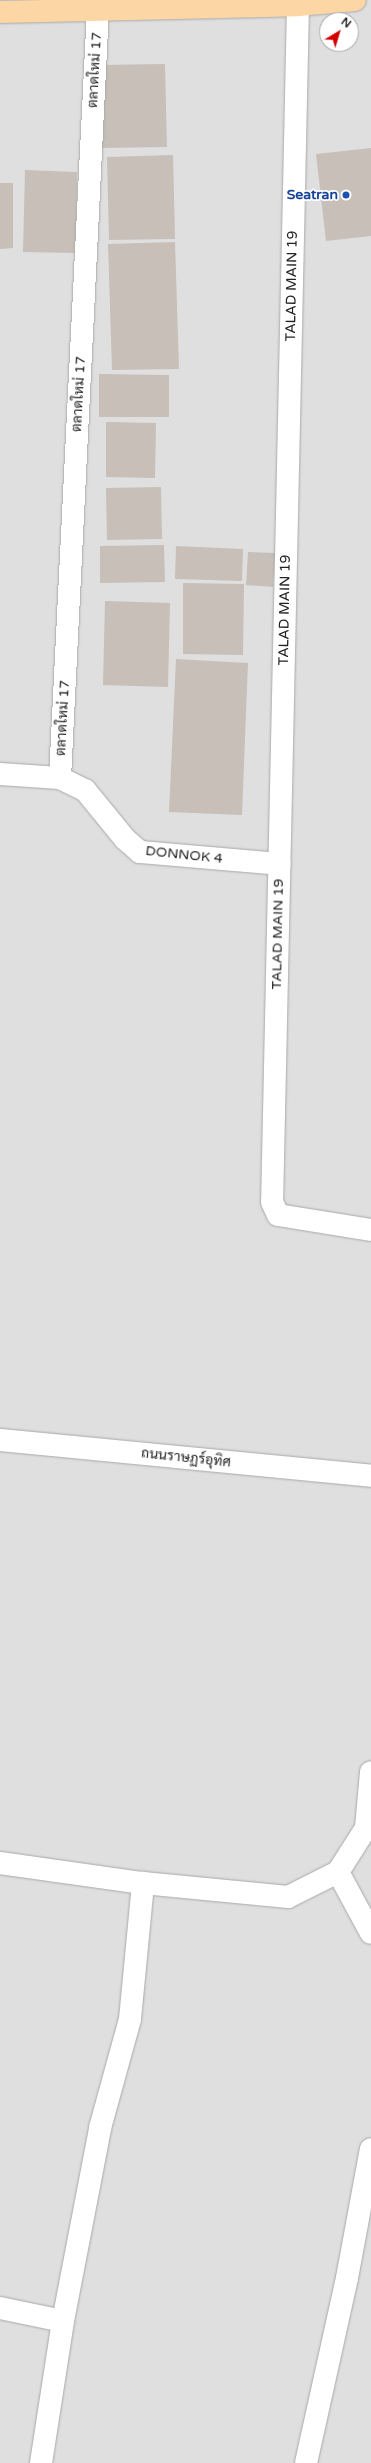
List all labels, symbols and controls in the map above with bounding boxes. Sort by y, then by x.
north arrow [319,12,359,52]
text: N [339,15,354,31]
street label: ตลาดใหม่ 17 [85,32,105,108]
place label: Seatran [287,187,338,203]
marker: Seatran [341,190,351,200]
street label: TALAD MAIN 19 [283,230,301,342]
street label: ตลาดใหม่ 17 [69,356,89,432]
street label: TALAD MAIN 19 [276,554,294,666]
street label: ตลาดใหม่ 17 [53,680,73,756]
street label: DONNOK 4 [145,843,223,867]
street label: TALAD MAIN 19 [269,878,287,990]
street label: ถนนราษฏร์อุทิศ [140,1445,232,1471]

